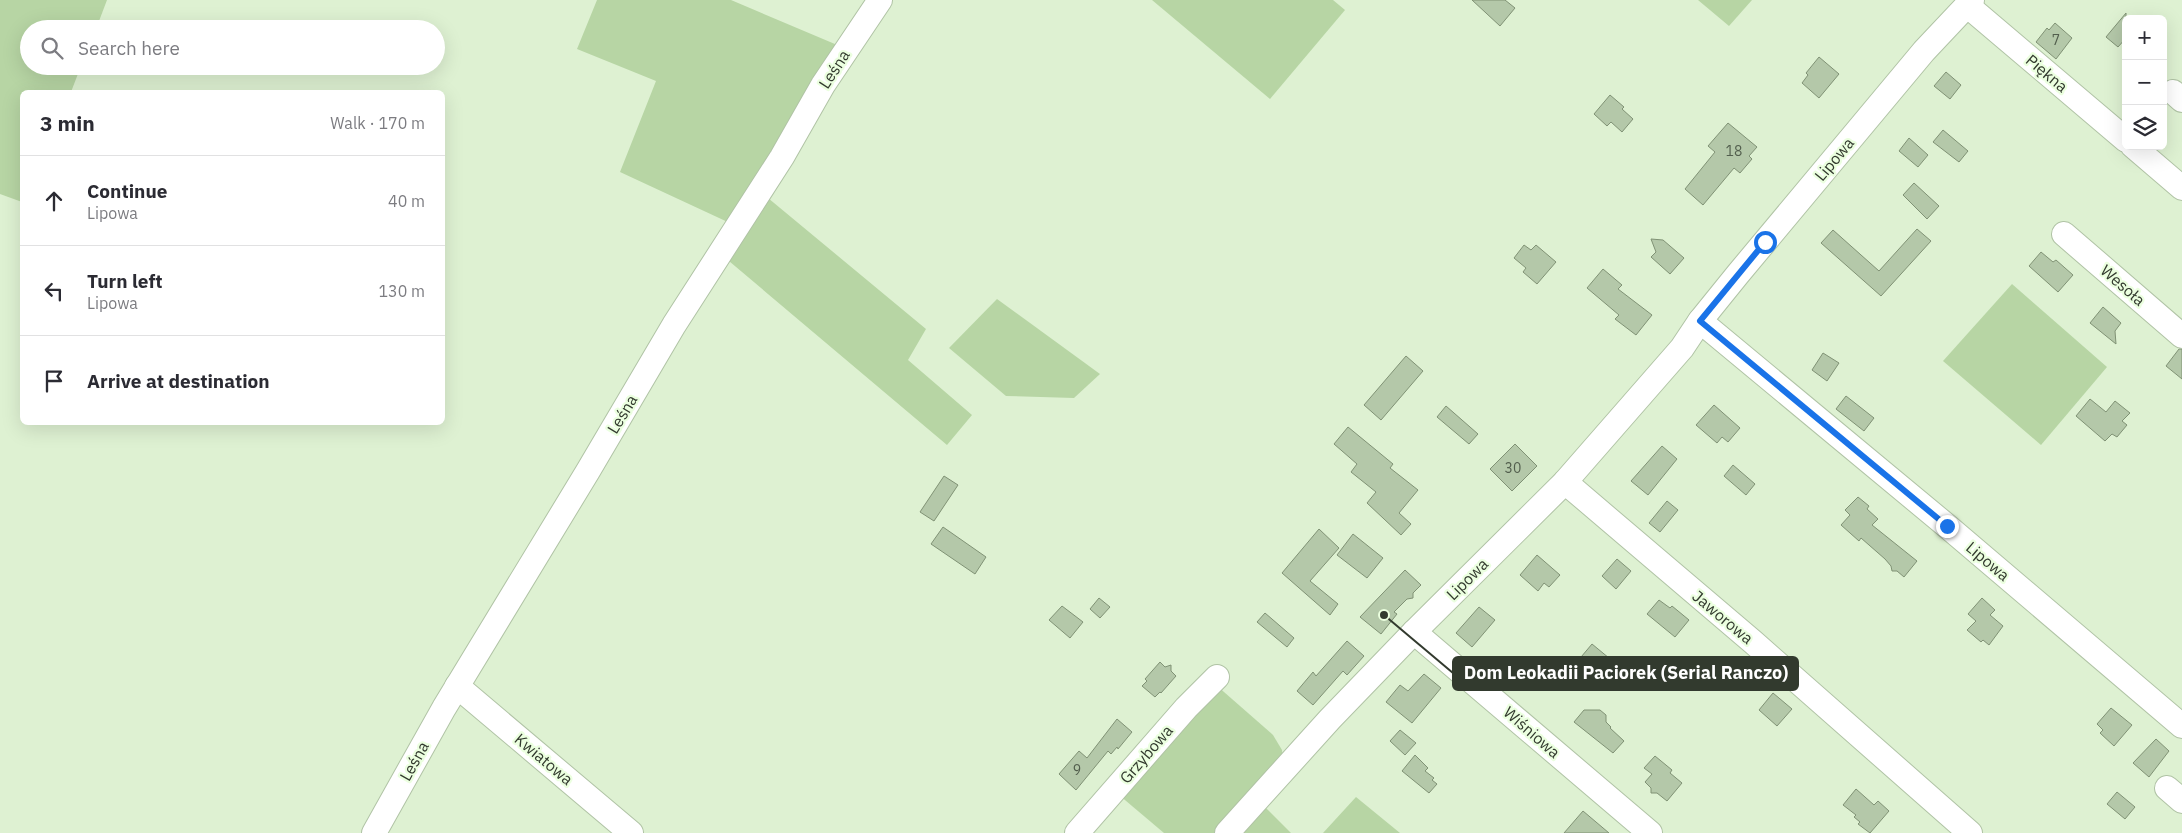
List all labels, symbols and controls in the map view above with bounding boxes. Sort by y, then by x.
map controls [2122,15,2167,150]
button: + [2122,15,2167,60]
search box [20,20,445,75]
house number: 7 [2052,31,2060,49]
icon: search [38,34,66,62]
text: Search here [78,36,180,60]
street label: Leśna [814,46,854,92]
street label: Piękna [2022,50,2072,97]
button: − [2122,60,2167,105]
button: layers [2122,105,2167,150]
text: 3 min [40,109,95,137]
text: Walk · 170 m [330,113,425,133]
street label: Lipowa [1810,133,1858,185]
house number: 18 [1726,142,1742,160]
text: Continue [87,179,167,203]
icon: ahead [40,187,68,215]
text: 40 m [388,191,425,211]
text: Lipowa [87,203,138,223]
route start [1754,231,1777,254]
street label: Wesoła [2097,260,2150,310]
text: Turn left [87,269,163,293]
icon: left [40,277,68,305]
text: 130 m [378,281,425,301]
text: Lipowa [87,293,138,313]
icon: arrive [40,367,68,395]
text: Arrive at destination [87,369,270,393]
street label: Leśna [603,390,642,437]
house number: 30 [1505,459,1521,477]
route end [1936,515,1959,538]
street label: Lipowa [1962,537,2014,585]
street label: Lipowa [1442,554,1492,604]
street label: Jaworowa [1689,586,1758,648]
callout: Dom Leokadii Paciorek (Serial Ranczo) [1453,657,1798,690]
text: Dom Leokadii Paciorek (Serial Ranczo) [1464,661,1788,684]
street label: Wiśniowa [1500,702,1565,762]
street label: Grzybowa [1115,720,1177,787]
street label: Kwiatowa [511,729,578,789]
street label: Leśna [395,737,433,784]
house number: 9 [1073,761,1081,779]

